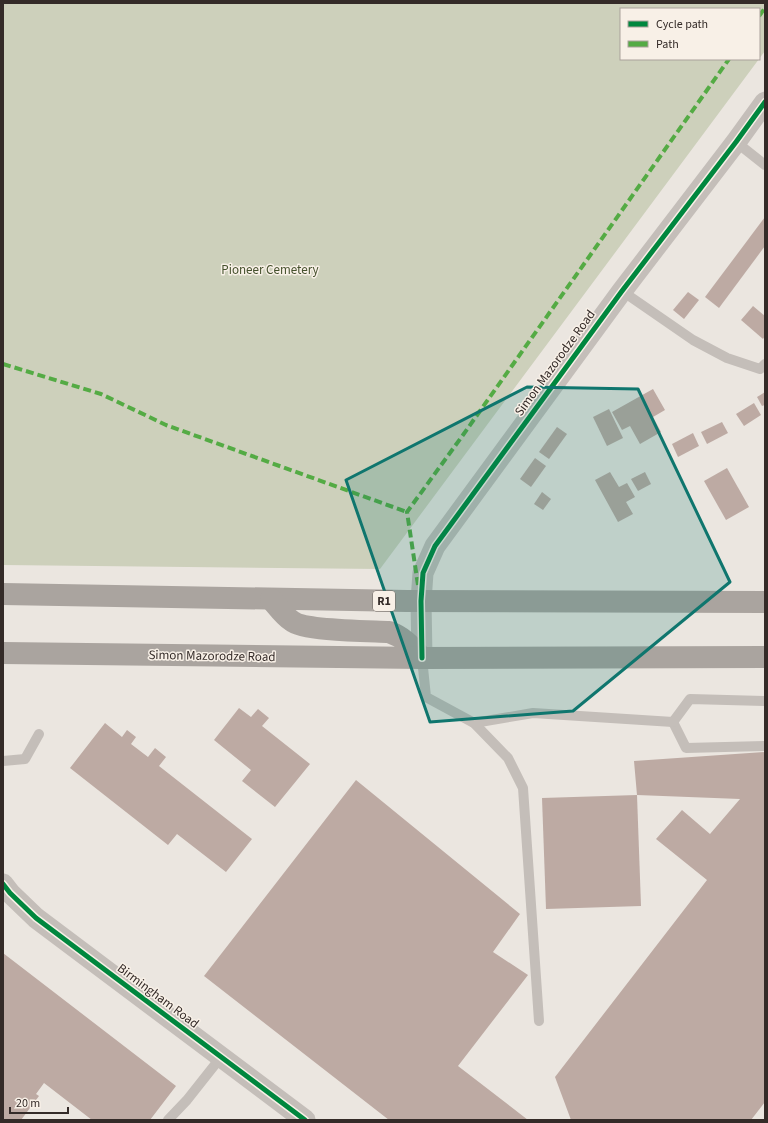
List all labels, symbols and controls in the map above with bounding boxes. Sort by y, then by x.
legend [620,8,760,60]
text: Cycle path [656,16,708,33]
text: Path [656,36,679,53]
park label: Pioneer Cemetery [221,261,319,279]
street label: Simon Mazorodze Road [510,306,600,420]
road number: R1 [373,591,395,611]
street label: Simon Mazorodze Road [148,646,276,666]
street label: Birmingham Road [113,959,203,1033]
scale bar [10,1089,68,1115]
text: 20 m [16,1095,40,1112]

